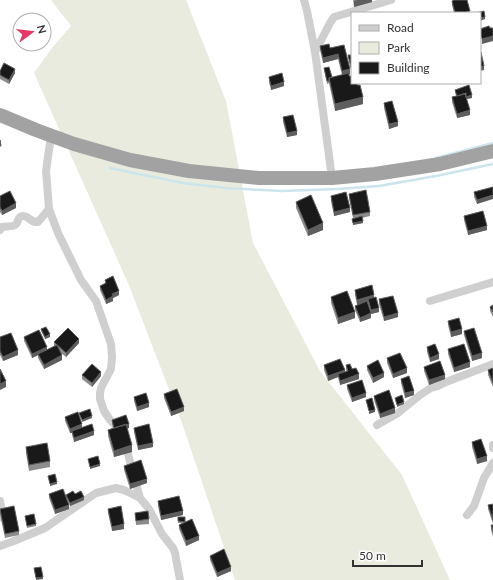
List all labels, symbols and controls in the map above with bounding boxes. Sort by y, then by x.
north arrow [12,12,52,52]
legend [351,12,481,84]
text: Road [387,20,414,35]
text: N [35,24,50,35]
text: Park [387,40,411,55]
text: Building [387,60,430,75]
scale bar [353,542,422,568]
text: 50 m [359,548,386,563]

